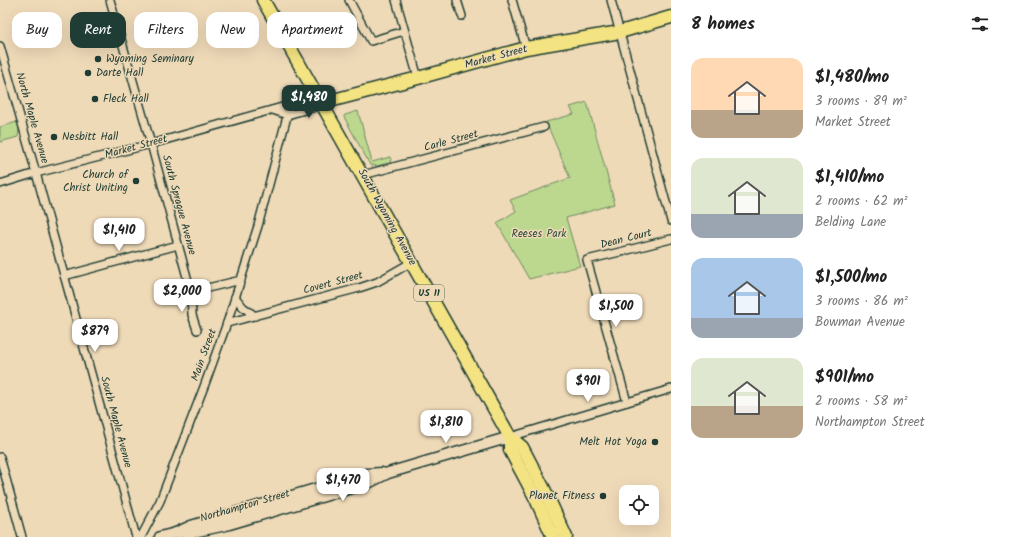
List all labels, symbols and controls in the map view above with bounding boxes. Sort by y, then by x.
text: 8 homes [691,11,755,38]
chip: Buy [12,12,62,48]
chip: Rent [70,12,126,48]
chip: Filters [134,12,198,48]
chip: New [206,12,259,48]
chip: Apartment [267,12,357,48]
icon: filters [969,13,991,35]
street label: Market Street [463,40,530,74]
place label: Wyoming Seminary [106,50,194,68]
marker: Wyoming Seminary [93,54,103,64]
place label: Darte Hall [96,64,144,82]
text: $1,480/mo [815,64,889,91]
marker: Darte Hall [83,68,93,78]
street label: North Maple Avenue [10,70,54,166]
icon: home [723,74,771,122]
pin: $1,480 [276,85,342,119]
text: $1,480 [291,87,327,108]
place label: Fleck Hall [103,90,149,108]
text: 3 rooms · 89 m² [815,91,907,112]
marker: Fleck Hall [90,94,100,104]
text: Market Street [815,112,891,133]
street label: Carle Street [422,125,481,157]
place label: Nesbitt Hall [62,128,119,146]
street label: Market Street [103,130,170,164]
marker: Nesbitt Hall [49,132,59,142]
street label: South Sprague Avenue [157,153,201,257]
text: $1,410/mo [815,164,884,191]
street label: South Wyoming Avenue [353,165,421,269]
place label: Church of Christ Uniting [63,166,130,197]
icon: home [723,174,771,222]
marker: Church of Christ Uniting [131,176,141,186]
text: 2 rooms · 62 m² [815,191,908,212]
text: Belding Lane [815,212,886,233]
pin: $1,410 [86,218,152,252]
text: $1,410 [103,220,135,241]
street label: Dean Court [598,224,654,254]
park label: Reeses Park [512,225,567,243]
text: $1,500/mo [815,264,887,291]
street label: Covert Street [301,266,366,300]
icon: home [723,274,771,322]
pin: $2,000 [149,279,215,313]
text: $2,000 [163,281,201,302]
road number: US 11 [414,285,444,301]
text: 3 rooms · 86 m² [815,291,908,312]
pin: $1,500 [583,294,649,328]
text: $1,500 [599,296,633,317]
text: Bowman Avenue [815,312,905,333]
pin: $879 [71,319,119,353]
text: $879 [81,321,109,342]
street label: Main Street [186,326,222,384]
text: $901/mo [815,364,874,391]
pin: $901 [564,369,612,403]
text: $901 [576,371,600,392]
street label: South Maple Avenue [95,374,137,470]
icon: home [723,374,771,422]
text: 2 rooms · 58 m² [815,391,908,412]
pin: $1,810 [413,410,479,444]
text: $1,810 [429,412,463,433]
text: Northampton Street [815,412,925,433]
place label: Melt Hot Yoga [579,433,647,451]
marker: Melt Hot Yoga [650,437,660,447]
pin: $1,470 [310,468,376,502]
text: $1,470 [326,470,360,491]
street label: Northampton Street [198,484,293,527]
map controls [619,485,659,525]
button: locate [619,485,659,525]
place label: Planet Fitness [529,487,595,505]
marker: Planet Fitness [598,491,608,501]

